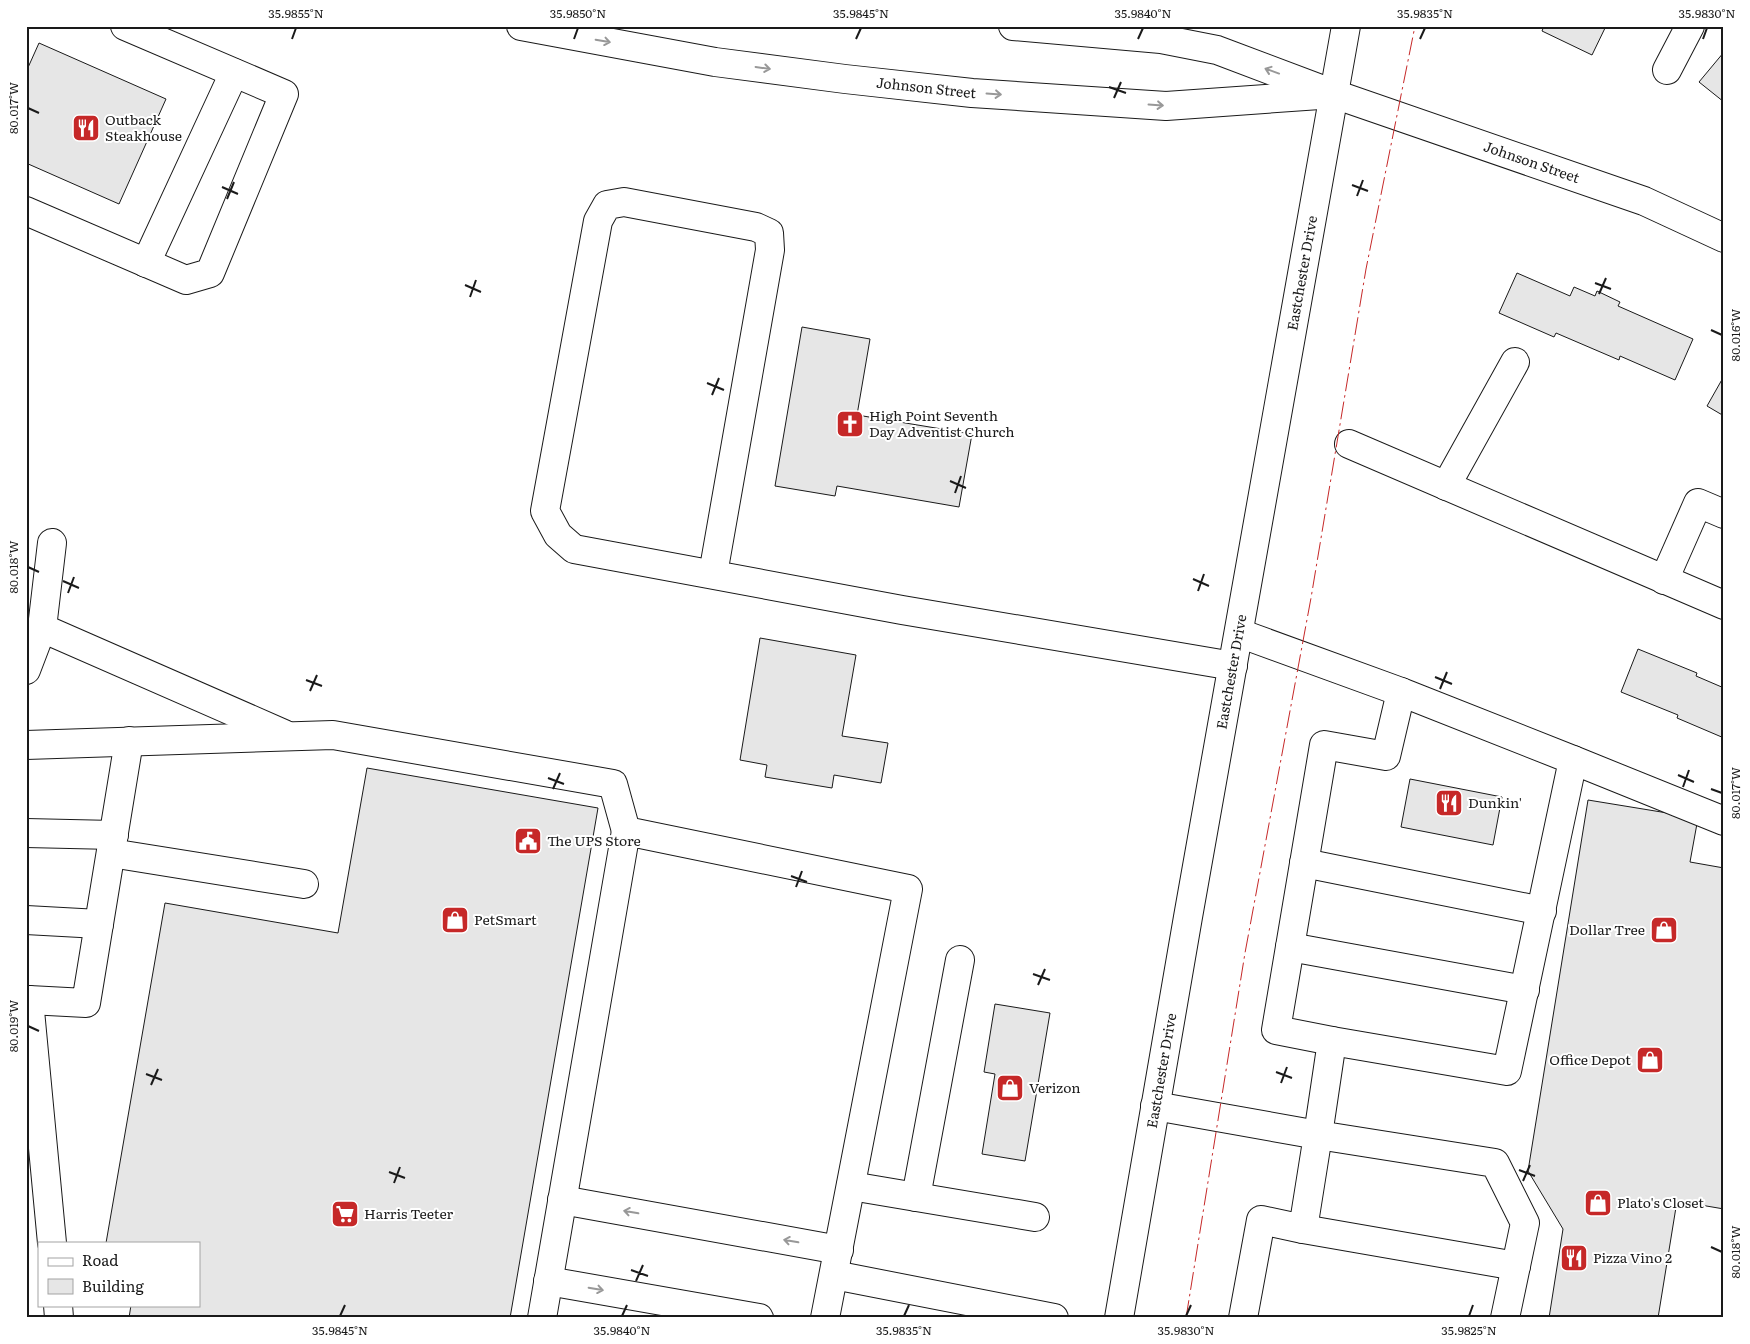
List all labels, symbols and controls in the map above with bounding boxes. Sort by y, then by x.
text: 35.9855°N [268,4,324,22]
text: 35.9850°N [550,4,606,22]
text: 35.9845°N [833,4,889,22]
text: 35.9840°N [1115,4,1171,22]
text: 35.9835°N [1397,4,1453,22]
text: 35.9830°N [1679,4,1735,22]
one-way arrow [595,37,611,47]
one-way arrow [755,64,771,74]
one-way arrow [1265,66,1281,75]
street label: Johnson Street [875,72,977,102]
text: 80.017°W [4,82,22,134]
one-way arrow [986,90,1002,99]
one-way arrow [1148,100,1164,110]
place label: Outback Steakhouse [105,109,182,145]
restaurant icon: Outback Steakhouse [71,113,101,143]
street label: Johnson Street [1481,135,1583,187]
street label: Eastchester Drive [1281,214,1321,332]
text: 80.016°W [1726,309,1744,361]
place label: High Point Seventh Day Adventist Church [869,405,1015,441]
church icon: High Point Seventh Day Adventist Church [835,409,865,439]
text: 80.018°W [4,540,22,594]
street label: Eastchester Drive [1210,612,1251,731]
text: 80.017°W [1726,767,1744,819]
restaurant icon: Dunkin' [1434,788,1464,818]
place label: Dunkin' [1468,792,1522,812]
public building icon: The UPS Store [513,826,543,856]
place label: The UPS Store [547,830,641,850]
shop icon: PetSmart [440,905,470,935]
place label: PetSmart [474,909,537,929]
shop icon: Dollar Tree [1649,915,1679,945]
place label: Dollar Tree [1569,919,1645,939]
text: 80.019°W [4,1000,22,1052]
street label: Eastchester Drive [1141,1011,1180,1130]
shop icon: Office Depot [1635,1045,1665,1075]
place label: Office Depot [1549,1049,1631,1069]
shop icon: Verizon [995,1073,1025,1103]
place label: Verizon [1029,1077,1081,1097]
shop icon: Plato's Closet [1583,1188,1613,1218]
place label: Plato's Closet [1617,1192,1704,1212]
supermarket icon: Harris Teeter [330,1199,360,1229]
place label: Harris Teeter [364,1203,454,1223]
one-way arrow [623,1207,639,1217]
text: 80.018°W [1726,1225,1744,1279]
one-way arrow [783,1236,799,1246]
legend [38,1242,200,1306]
restaurant icon: Pizza Vino 2 [1559,1243,1589,1273]
place label: Pizza Vino 2 [1593,1247,1672,1267]
text: Road [82,1248,118,1271]
text: Building [82,1274,144,1297]
one-way arrow [588,1285,604,1295]
text: 35.9845°N [312,1321,368,1339]
text: 35.9840°N [594,1321,650,1339]
text: 35.9835°N [876,1321,932,1339]
text: 35.9830°N [1158,1321,1214,1339]
text: 35.9825°N [1441,1321,1497,1339]

